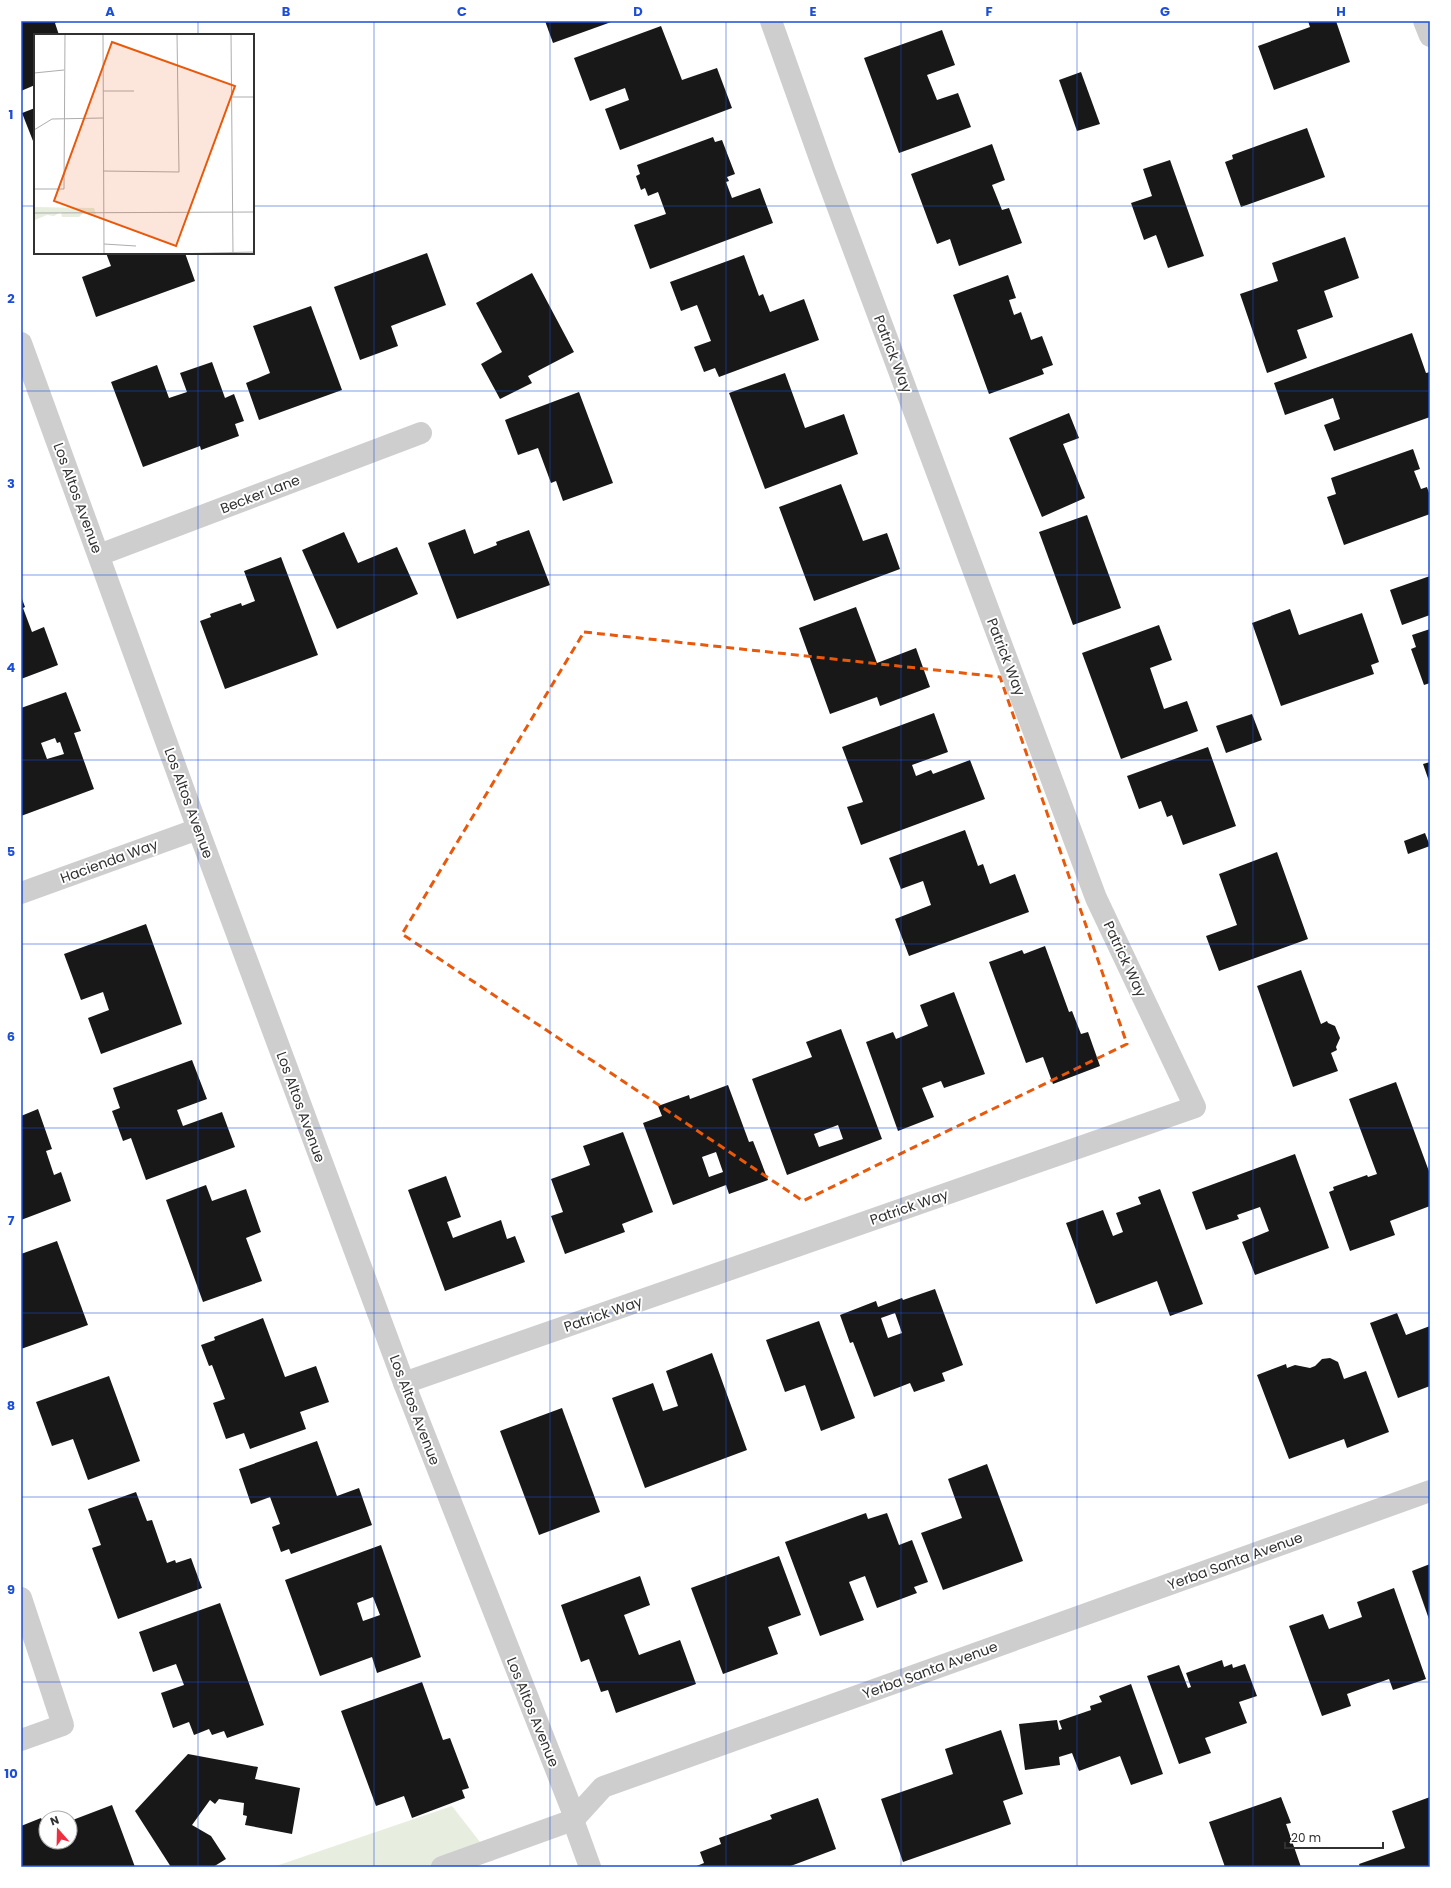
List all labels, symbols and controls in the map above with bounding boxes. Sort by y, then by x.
text: A [105,2,115,21]
text: B [282,2,291,21]
text: C [457,2,467,21]
text: D [633,2,643,21]
text: E [809,2,817,21]
text: F [985,2,993,21]
text: G [1160,2,1170,21]
text: H [1336,2,1346,21]
inset map [34,34,254,254]
text: 1 [9,105,13,124]
text: 2 [7,289,15,308]
street label: Patrick Way [869,312,917,396]
street label: Los Altos Avenue [49,440,107,557]
street label: Becker Lane [217,470,303,518]
text: 3 [7,474,15,493]
street label: Patrick Way [982,615,1030,699]
text: 4 [7,658,16,677]
street label: Los Altos Avenue [160,745,218,862]
street label: Hacienda Way [57,834,161,888]
text: 5 [7,842,15,861]
street label: Patrick Way [1099,918,1151,1000]
text: 6 [7,1027,15,1046]
street label: Los Altos Avenue [272,1049,330,1166]
street label: Patrick Way [867,1184,951,1230]
text: 7 [8,1211,15,1230]
street label: Patrick Way [561,1291,645,1337]
street label: Los Altos Avenue [385,1352,445,1468]
text: 8 [7,1396,15,1415]
street label: Yerba Santa Avenue [1165,1527,1306,1595]
text: 9 [7,1580,15,1599]
street label: Yerba Santa Avenue [860,1636,1001,1704]
street label: Los Altos Avenue [502,1654,564,1770]
text: 10 [4,1764,18,1783]
north arrow [38,1810,78,1850]
text: N [48,1812,61,1830]
scale bar [1285,1824,1383,1850]
text: 20 m [1291,1829,1321,1846]

